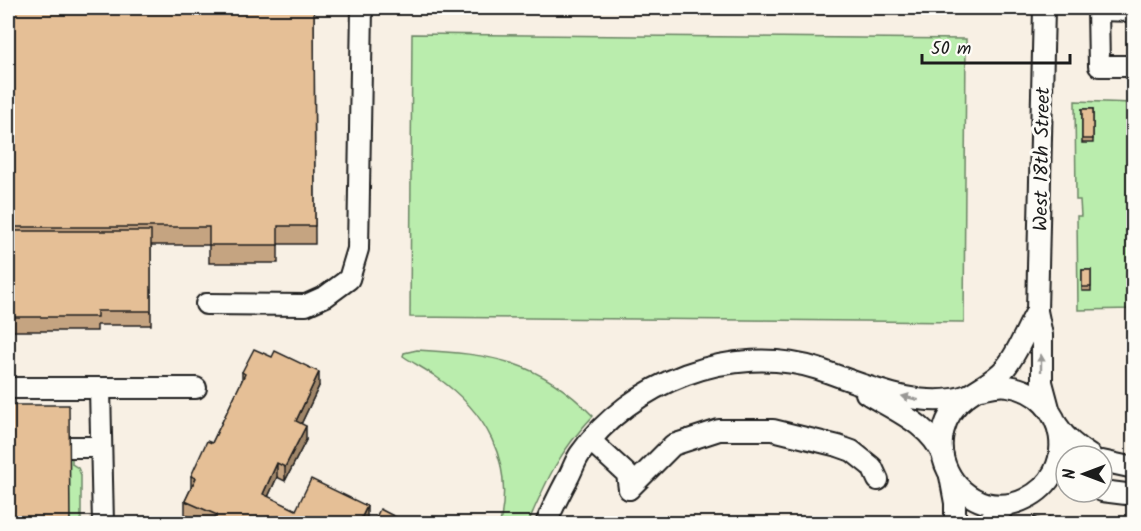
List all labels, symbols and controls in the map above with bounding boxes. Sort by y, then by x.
scale bar [922,27,1070,65]
text: 50 m [931,35,971,64]
street label: West 18th Street [1026,86,1060,232]
one-way arrow [1036,353,1046,372]
one-way arrow [901,392,920,402]
north arrow [1054,444,1114,504]
text: N [1058,469,1083,479]

